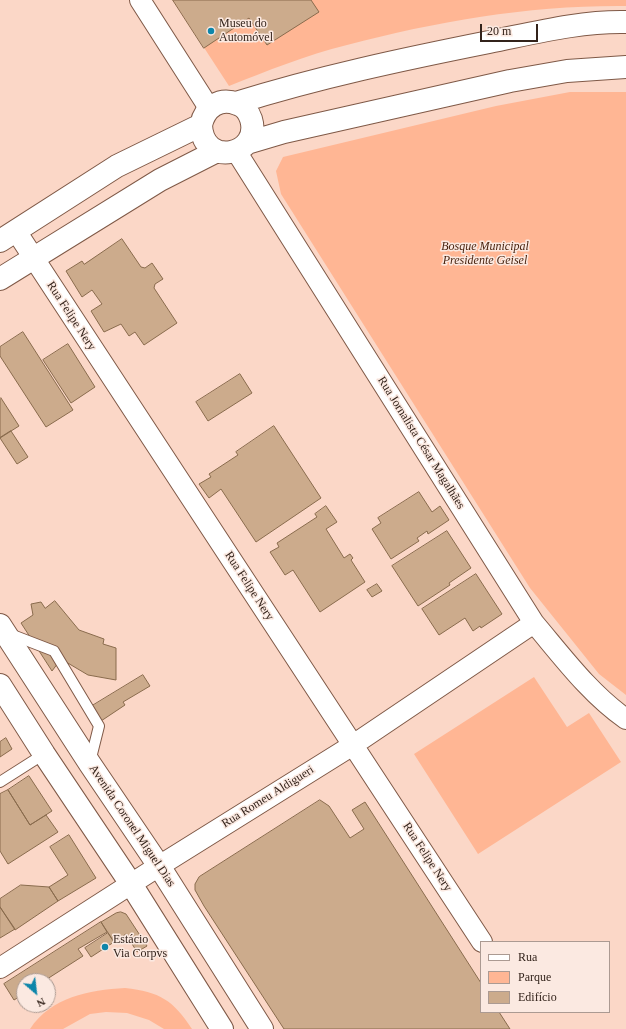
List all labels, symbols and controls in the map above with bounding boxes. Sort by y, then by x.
scale bar [482,16,540,42]
place label: Museu do Automóvel [219,17,273,45]
text: 20 m [487,24,511,38]
marker: Museu do Automóvel [206,26,216,36]
park label: Bosque Municipal Presidente Geisel [441,240,529,268]
street label: Rua Felipe Nery [43,279,99,353]
street label: Rua Jornalista César Magalhães [374,374,468,512]
street label: Rua Felipe Nery [221,549,277,623]
street label: Avenida Coronel Miguel Dias [86,762,178,890]
street label: Rua Romeu Aldigueri [219,763,317,831]
street label: Rua Felipe Nery [399,820,455,894]
place label: Estácio Via Corpvs [113,933,167,961]
legend [480,941,610,1013]
marker: Estácio Via Corpvs [100,942,110,952]
text: Rua [518,950,537,964]
text: Parque [518,970,551,984]
north arrow [16,973,56,1013]
text: Edifício [518,990,557,1004]
text: N [35,996,47,1010]

